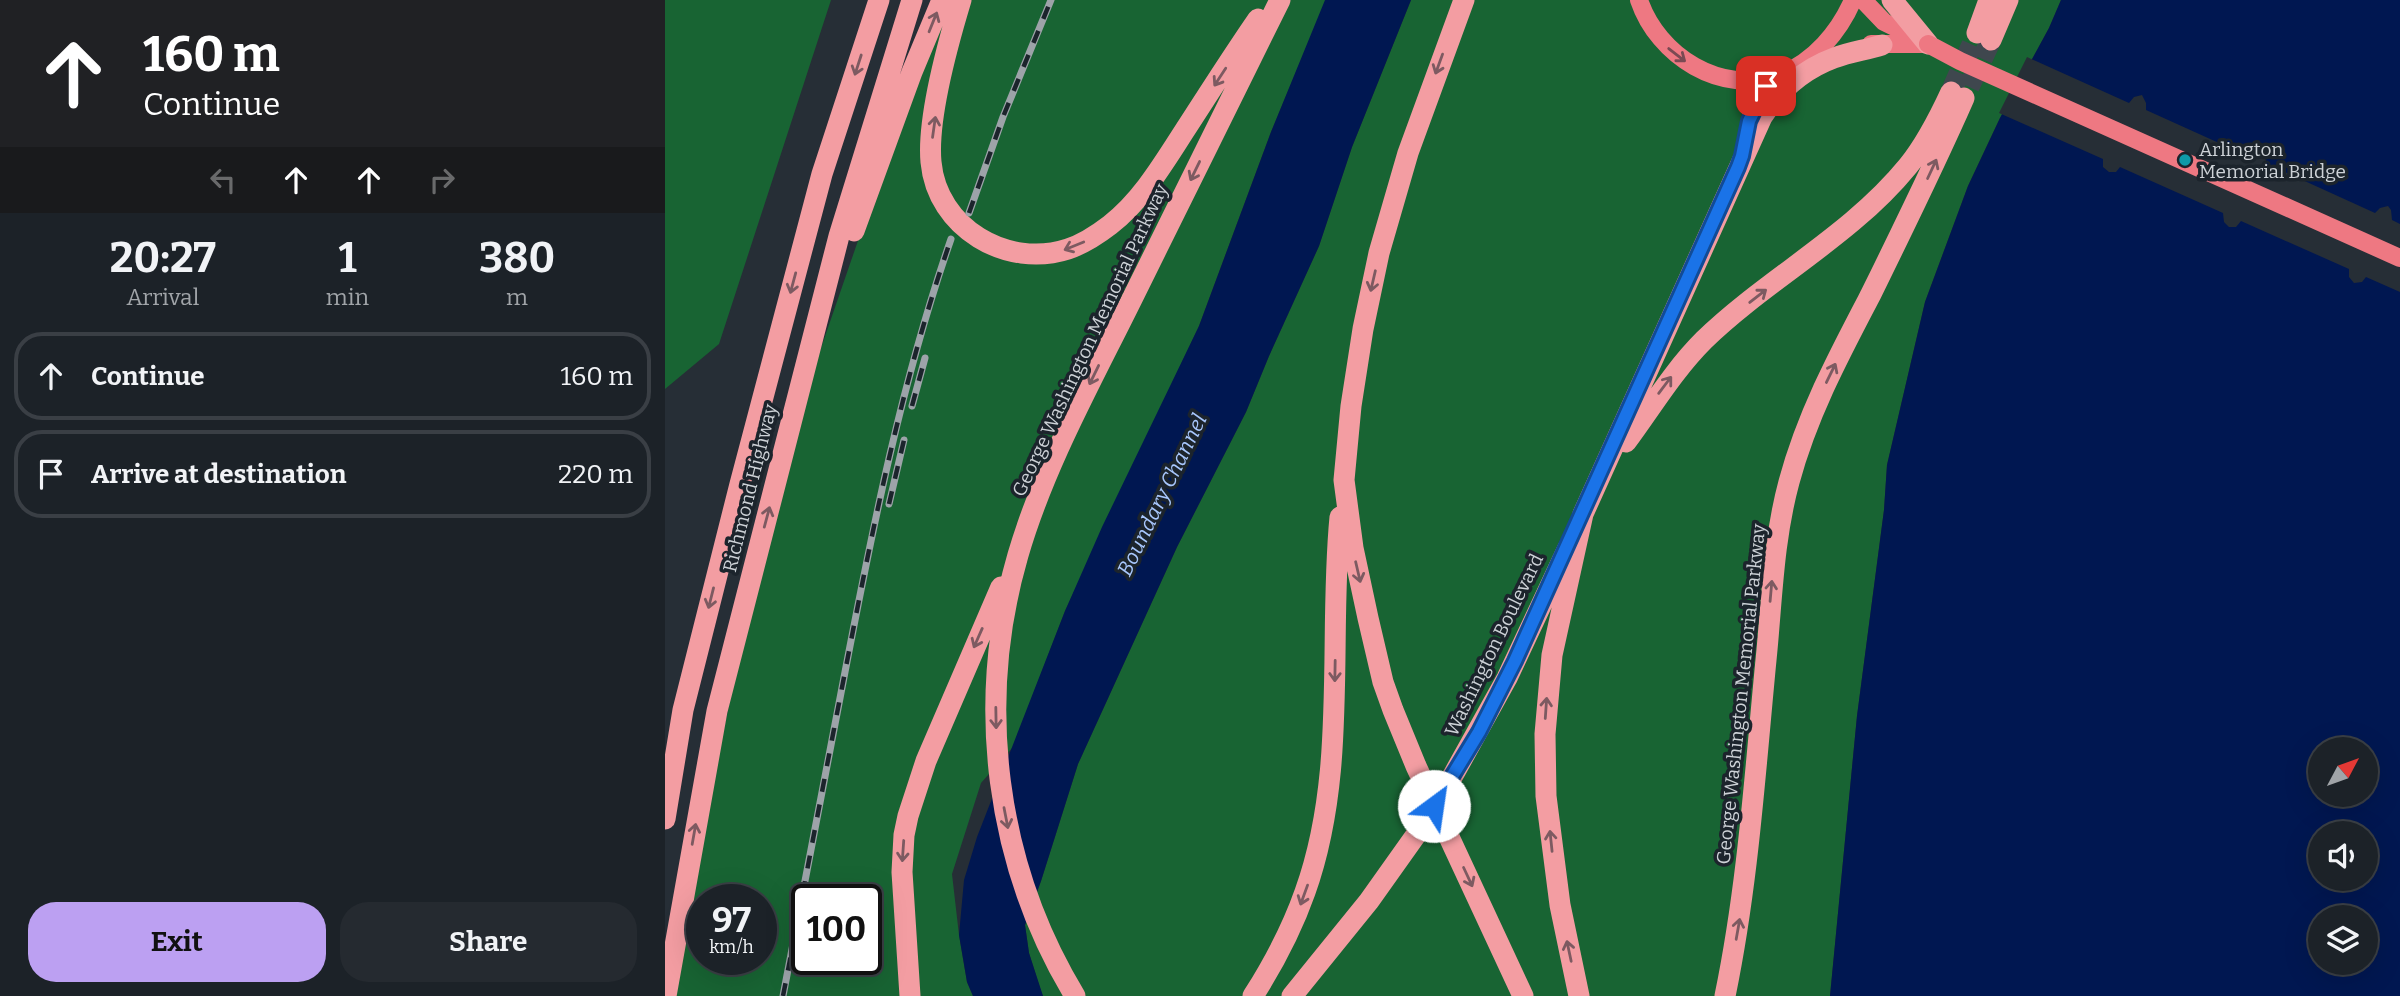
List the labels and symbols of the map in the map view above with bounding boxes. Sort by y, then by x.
one-way arrow [927,12,940,33]
one-way arrow [1668,47,1686,62]
one-way arrow [1432,52,1444,74]
one-way arrow [850,53,863,75]
pin [1736,56,1796,116]
one-way arrow [1213,67,1227,86]
one-way arrow [927,116,940,139]
place label: Arlington Memorial Bridge [2199,138,2346,183]
marker: Arlington Memorial Bridge [2177,152,2193,168]
one-way arrow [1926,159,1939,180]
one-way arrow [1188,160,1202,181]
street label: George Washington Memorial Parkway [1007,179,1173,500]
one-way arrow [1063,241,1085,254]
one-way arrow [1365,269,1379,292]
one-way arrow [786,271,799,294]
one-way arrow [1748,289,1766,304]
one-way arrow [1824,363,1838,384]
one-way arrow [1087,364,1101,385]
one-way arrow [1658,376,1673,394]
street label: Richmond Highway [718,401,782,574]
water label: Boundary Channel [1111,409,1213,580]
one-way arrow [761,506,774,528]
street label: George Washington Memorial Parkway [1712,522,1770,865]
street label: Washington Boulevard [1440,550,1548,740]
one-way arrow [1352,560,1365,583]
one-way arrow [1765,580,1778,603]
one-way arrow [704,586,717,609]
one-way arrow [971,627,984,648]
one-way arrow [1328,659,1341,682]
one-way arrow [1540,697,1553,720]
one-way arrow [989,706,1002,729]
north arrow [2308,737,2378,807]
position arrow [1397,769,1471,843]
one-way arrow [999,806,1013,829]
one-way arrow [688,823,701,846]
one-way arrow [1544,830,1557,853]
one-way arrow [896,840,909,862]
one-way arrow [1461,866,1475,887]
speed limit sign: 100 [791,884,882,975]
one-way arrow [1296,884,1309,906]
one-way arrow [1732,918,1745,941]
one-way arrow [1562,940,1576,963]

